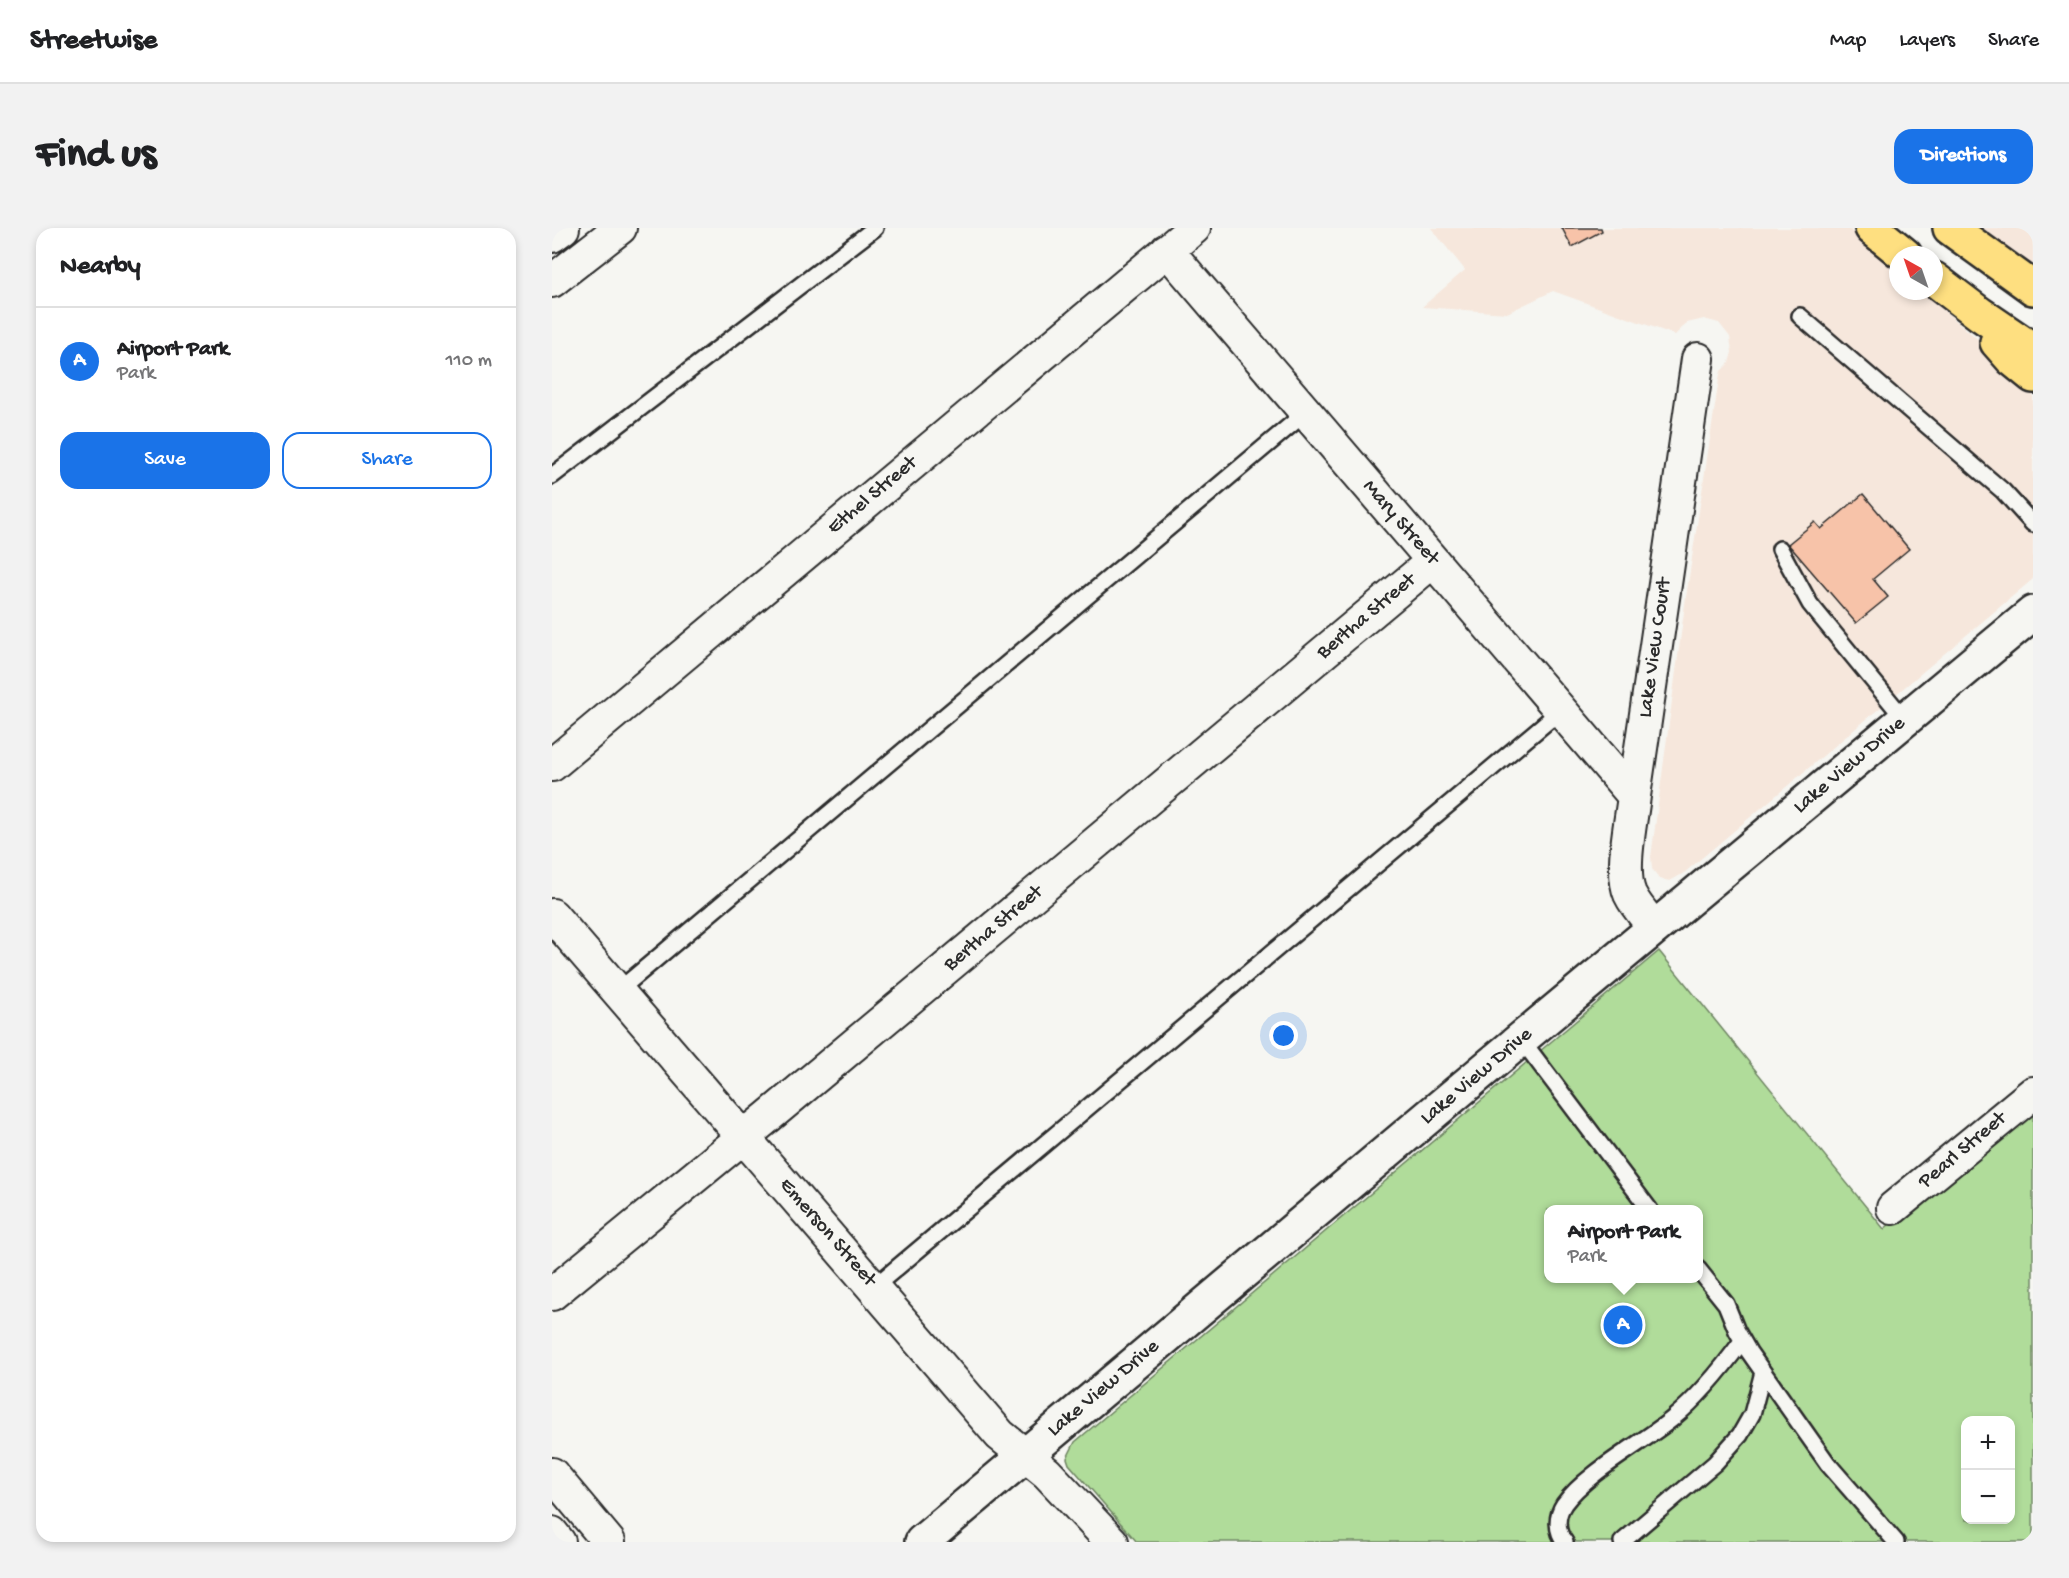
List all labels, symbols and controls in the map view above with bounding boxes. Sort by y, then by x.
text: Streetwise [30,25,157,58]
text: Map [1830,29,1866,54]
text: Layers [1899,29,1955,54]
text: Share [1988,29,2039,54]
button: Directions [1894,129,2033,184]
text: Find us [36,132,156,181]
north arrow [1889,246,1943,300]
text: Nearby [60,252,141,283]
text: Airport Park [117,337,229,363]
text: A [74,350,85,373]
text: 110 m [446,350,492,373]
text: Park [117,363,155,386]
button: Save [60,432,270,489]
button: Share [282,432,492,489]
street label: Ethel Street [823,450,925,541]
street label: Mary Street [1356,475,1445,573]
street label: Bertha Street [1312,567,1423,666]
street label: Lake View Court [1634,574,1679,720]
street label: Lake View Drive [1789,711,1912,820]
street label: Bertha Street [939,879,1050,978]
your location [1269,1021,1298,1050]
street label: Lake View Drive [1416,1022,1539,1131]
street label: Pearl Street [1913,1105,2014,1196]
street label: Emerson Street [773,1174,883,1294]
popup [1544,1205,1703,1283]
text: Airport Park [1568,1220,1679,1246]
text: Park [1568,1246,1606,1269]
pin: A [1604,1302,1642,1348]
street label: Lake View Drive [1043,1334,1166,1443]
map controls [1961,1416,2015,1524]
button: + [1961,1416,2015,1470]
button: − [1961,1470,2015,1524]

